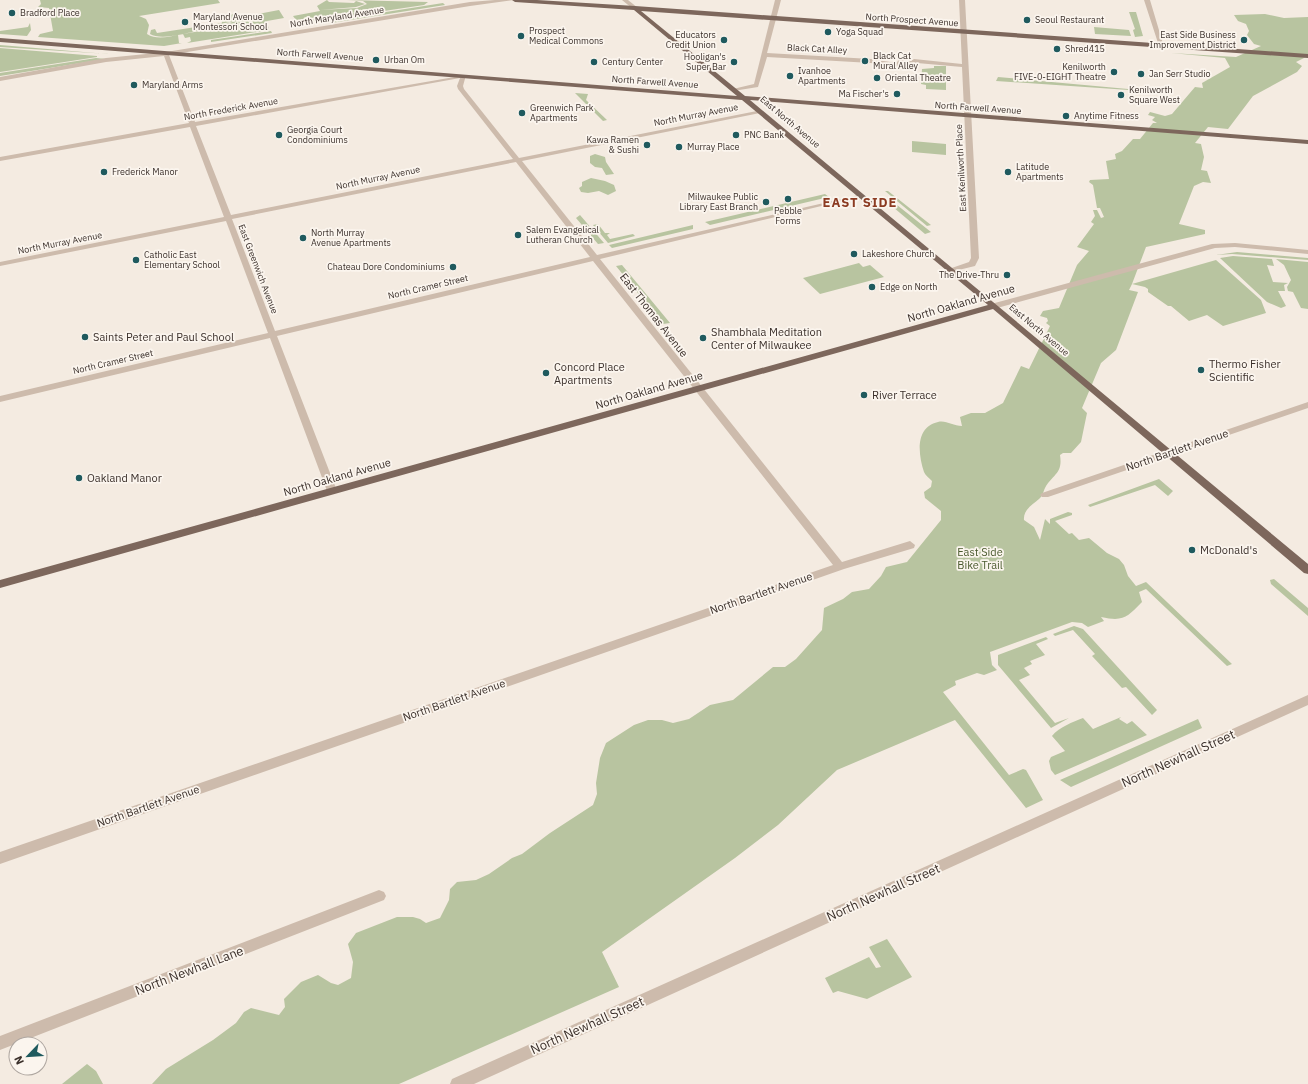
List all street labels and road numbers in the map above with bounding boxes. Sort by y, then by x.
street label: North Maryland Avenue [289,4,385,29]
street label: North Prospect Avenue [865,11,959,28]
street label: Black Cat Alley [787,41,848,56]
street label: North Farwell Avenue [276,46,364,63]
street label: North Farwell Avenue [611,73,699,90]
street label: East North Avenue [758,93,823,150]
street label: North Frederick Avenue [183,95,279,122]
street label: North Farwell Avenue [934,99,1022,116]
street label: North Murray Avenue [653,101,739,128]
street label: East Kenilworth Place [953,124,968,212]
street label: North Murray Avenue [335,163,421,192]
street label: East Greenwich Avenue [236,222,281,315]
street label: North Murray Avenue [17,229,103,256]
street label: East Thomas Avenue [617,270,691,360]
street label: North Cramer Street [387,272,469,301]
street label: North Oakland Avenue [906,281,1016,325]
street label: East North Avenue [1007,301,1072,358]
street label: North Cramer Street [72,347,154,376]
street label: North Oakland Avenue [594,368,704,412]
street label: North Bartlett Avenue [1124,426,1230,474]
street label: North Oakland Avenue [282,455,392,499]
street label: North Bartlett Avenue [708,569,814,617]
street label: North Bartlett Avenue [401,676,507,724]
street label: North Newhall Street [1119,726,1238,791]
street label: North Bartlett Avenue [95,782,201,830]
street label: North Newhall Street [824,860,943,925]
street label: North Newhall Lane [132,942,246,999]
street label: North Newhall Street [528,993,647,1058]

